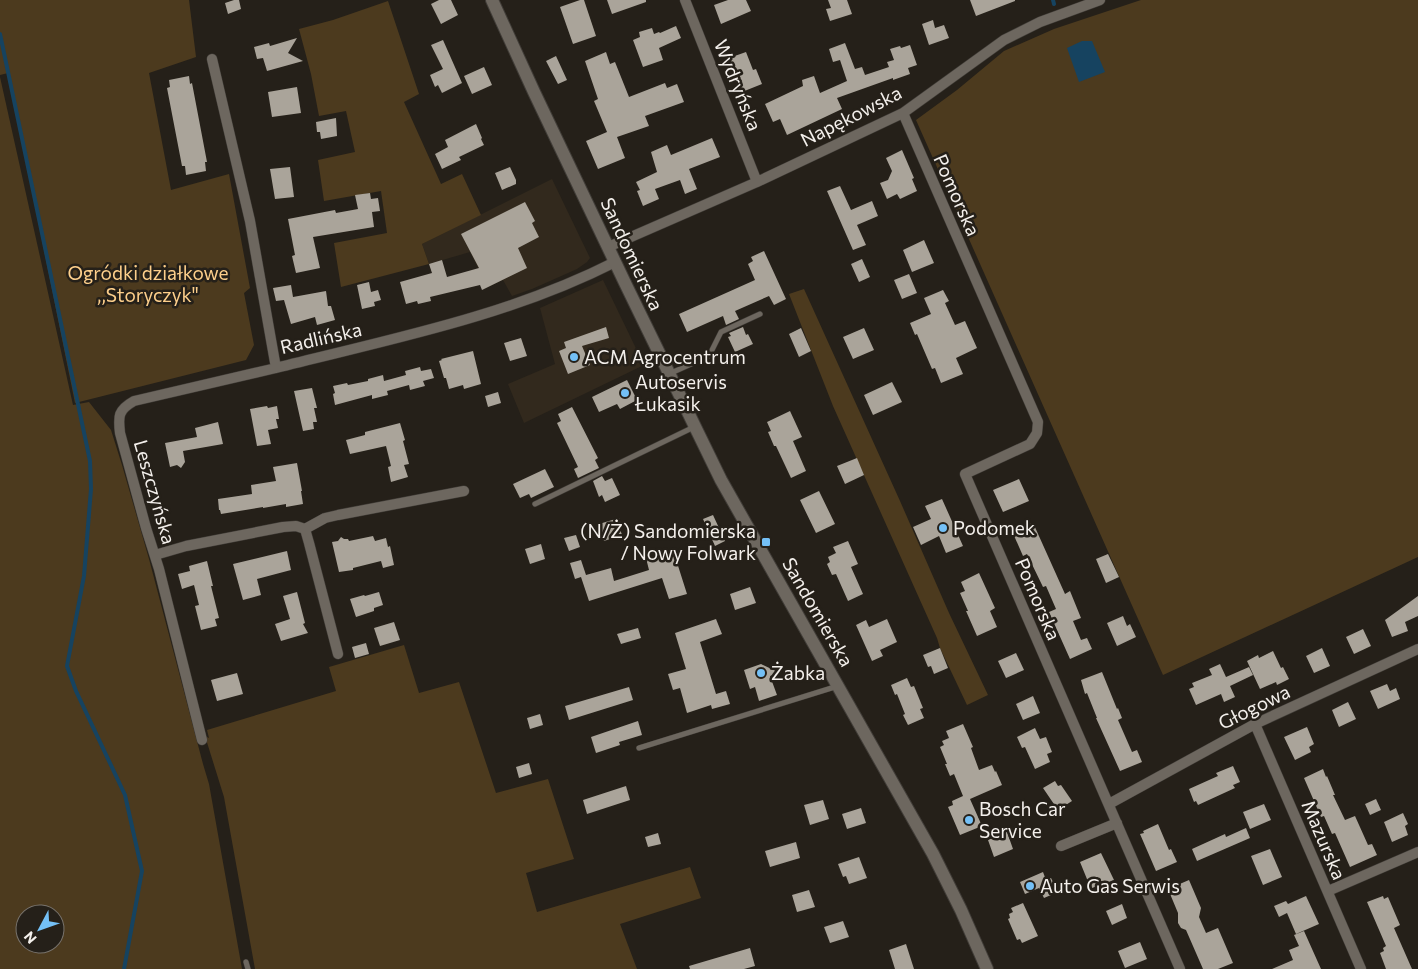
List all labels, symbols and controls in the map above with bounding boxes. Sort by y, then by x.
street label: Wydryńska [710,36,767,134]
street label: Napękowska [796,80,905,151]
street label: Pomorska [929,150,986,239]
street label: Sandomierska [596,194,669,314]
park label: Ogródki działkowe ,,Storyczyk" [68,261,228,306]
street label: Radlińska [278,317,364,358]
place label: ACM Agrocentrum [584,345,746,368]
marker: ACM Agrocentrum [568,351,580,363]
place label: Autoservis Łukasik [634,370,727,415]
marker: Autoservis Łukasik [619,387,631,399]
street label: Leszczyńska [130,437,181,547]
place label: Podomek [953,516,1035,539]
place label: (N/Ż) Sandomierska / Nowy Folwark [580,519,756,564]
marker: Podomek [937,522,949,534]
marker: (N/Ż) Sandomierska / Nowy Folwark [760,536,772,548]
street label: Sandomierska [778,553,859,670]
street label: Pomorska [1011,554,1066,643]
place label: Żabka [771,661,825,684]
marker: Żabka [755,667,767,679]
street label: Głogowa [1214,679,1293,734]
place label: Bosch Car Service [979,797,1066,842]
street label: Mazurska [1297,797,1351,883]
marker: Bosch Car Service [963,814,975,826]
place label: Auto Gas Serwis [1040,874,1180,897]
marker: Auto Gas Serwis [1024,880,1036,892]
north arrow [15,904,65,954]
text: N [20,928,40,947]

